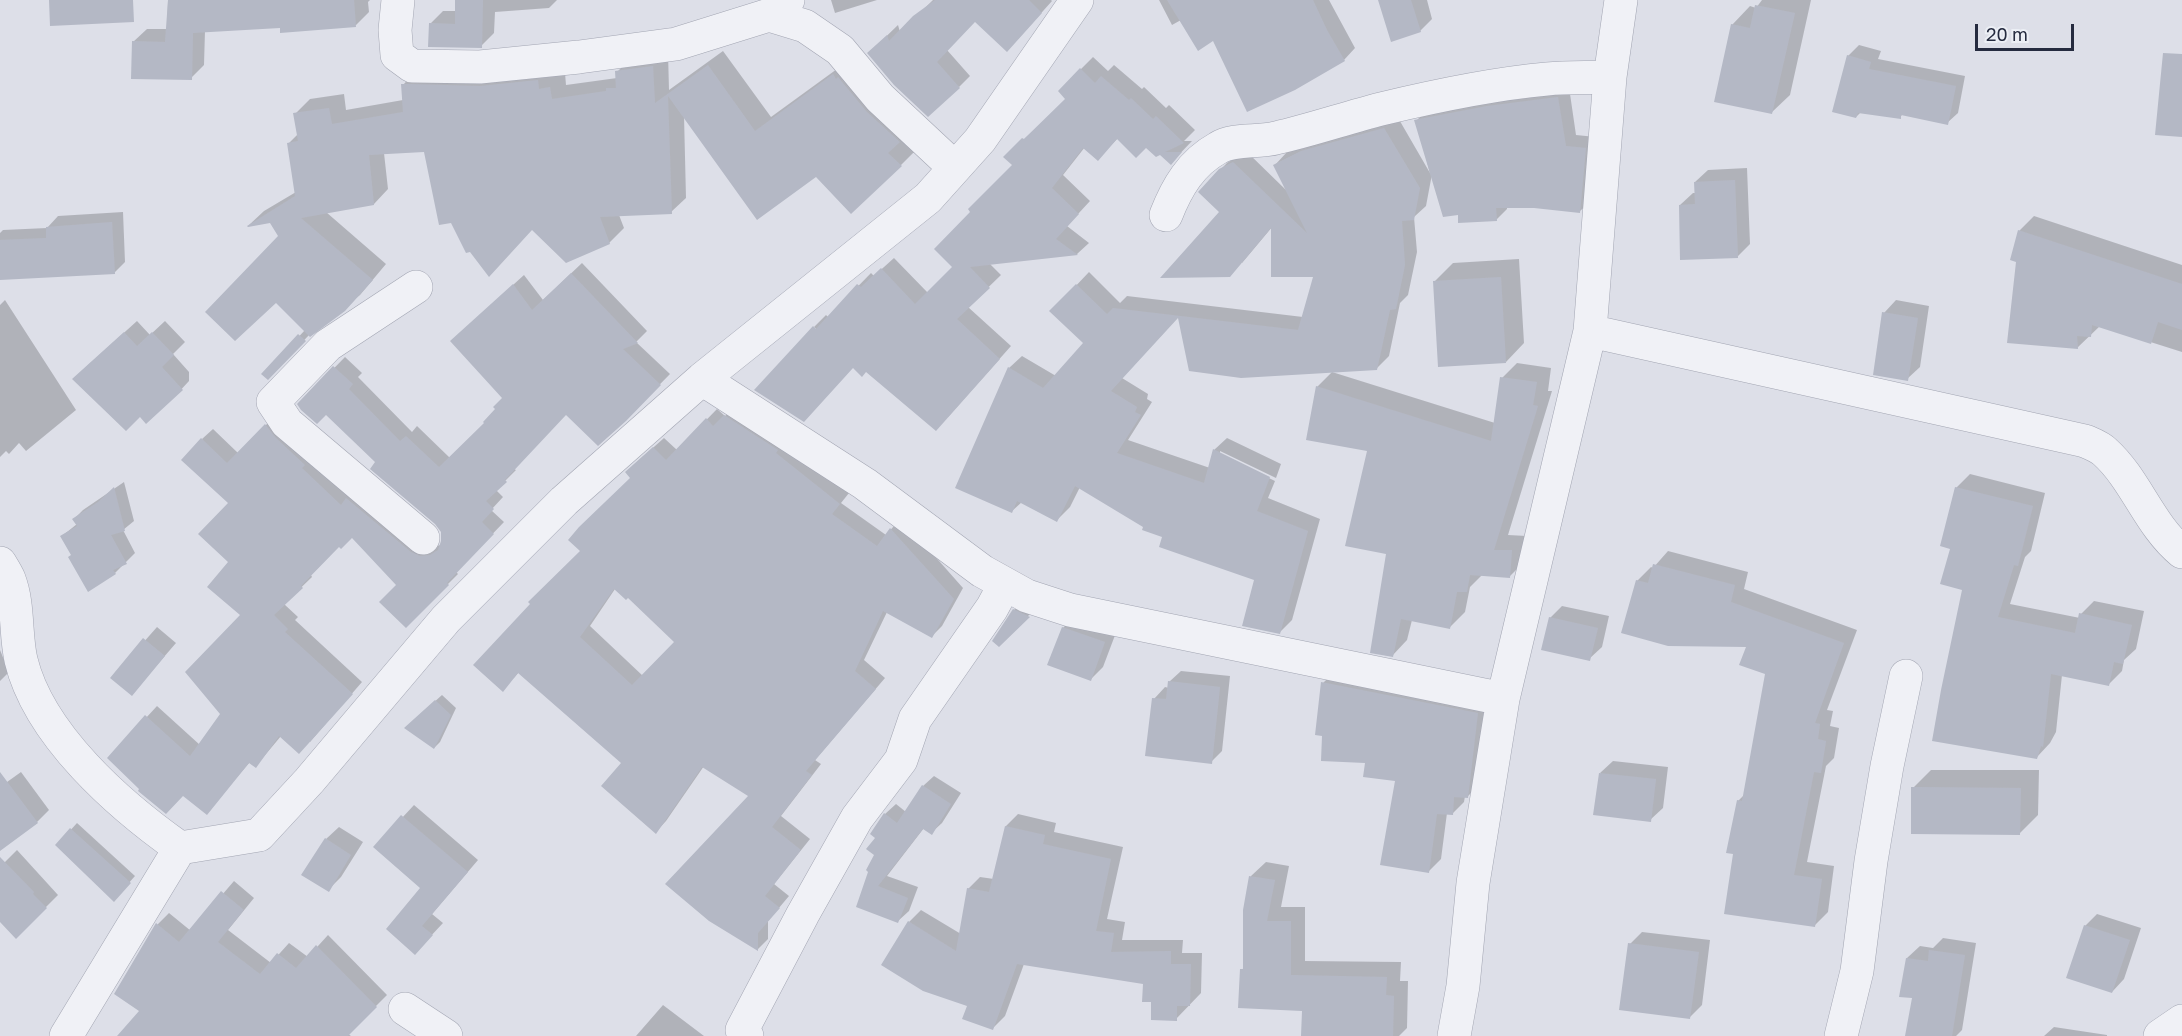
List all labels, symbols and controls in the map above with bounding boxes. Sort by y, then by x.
scale bar [1978,12,2077,50]
text: 20 m [1986,23,2028,45]

